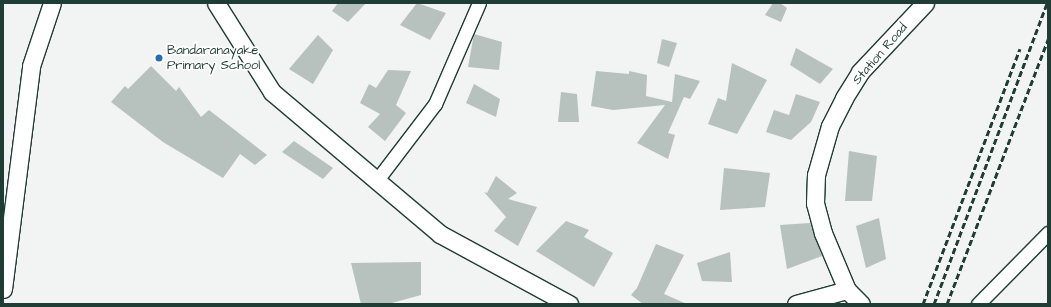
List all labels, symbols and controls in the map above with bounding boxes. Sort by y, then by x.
street label: Station Road [849,20,911,88]
place label: Bandaranayake Primary School [167,43,260,74]
marker: Bandaranayake Primary School [154,53,164,63]

